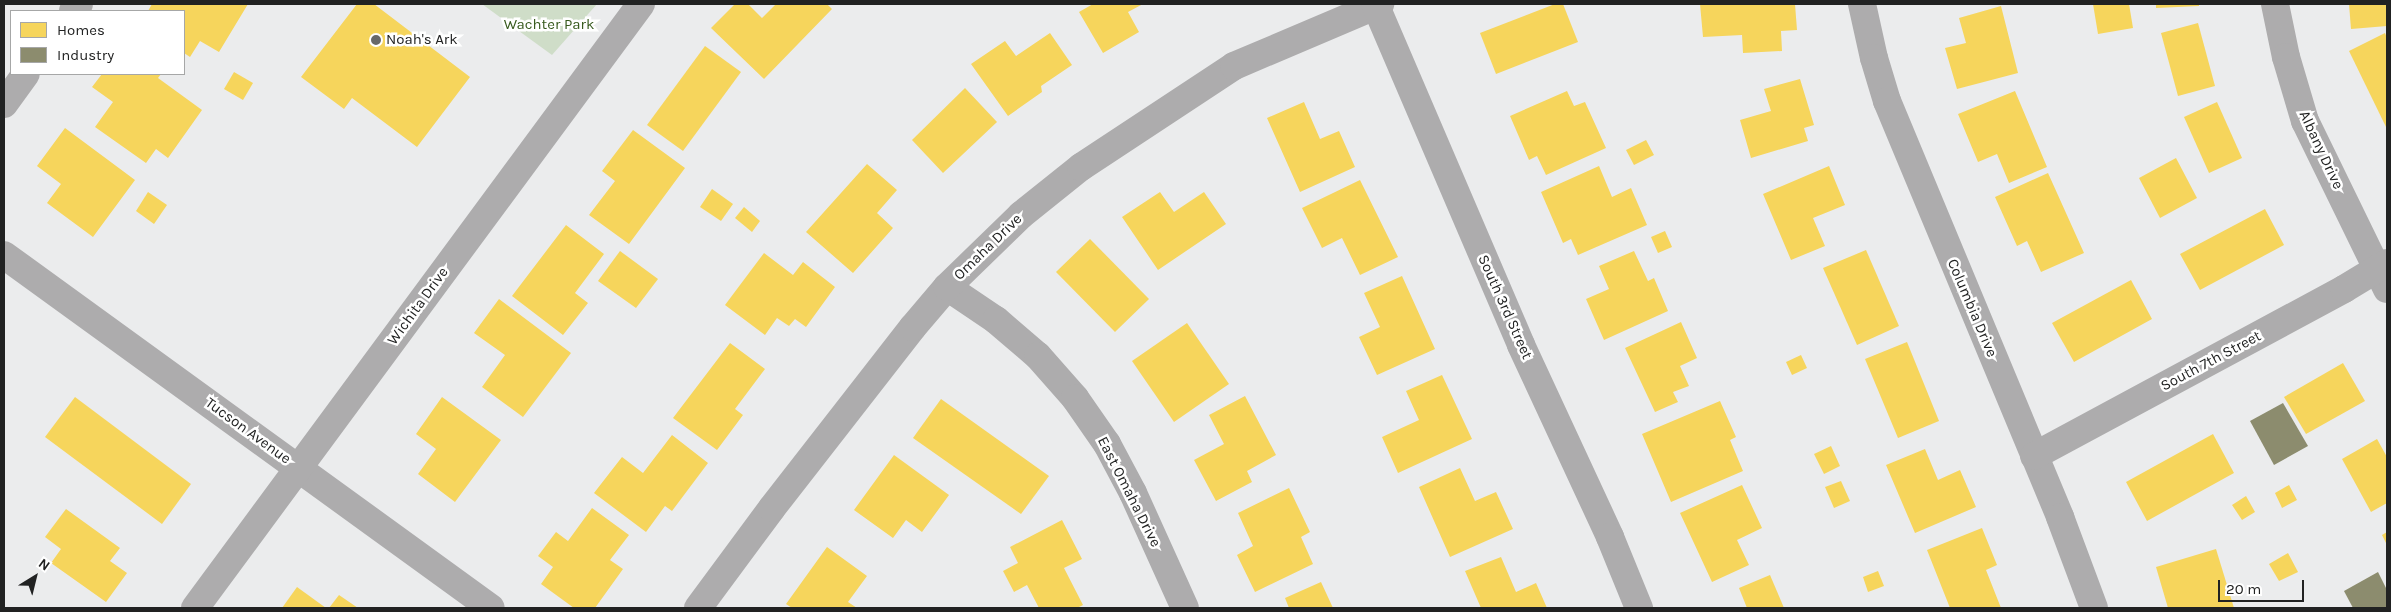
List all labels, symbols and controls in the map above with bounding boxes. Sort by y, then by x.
legend [10,10,185,75]
park label: Wachter Park [504,16,594,34]
text: Homes [57,21,105,39]
place label: Noah's Ark [386,31,458,49]
marker: Noah's Ark [370,34,382,46]
text: Industry [57,46,114,64]
street label: Albany Drive [2295,108,2347,192]
street label: Omaha Drive [950,210,1026,284]
street label: South 3rd Street [1474,252,1536,362]
street label: Columbia Drive [1943,256,2001,360]
street label: Wichita Drive [384,264,452,348]
street label: South 7th Street [2158,327,2264,395]
street label: Tucson Avenue [202,394,294,468]
street label: East Omaha Drive [1093,434,1165,550]
north arrow [10,552,60,602]
text: N [35,555,53,574]
scale bar [2221,570,2307,602]
text: 20 m [2226,580,2261,598]

